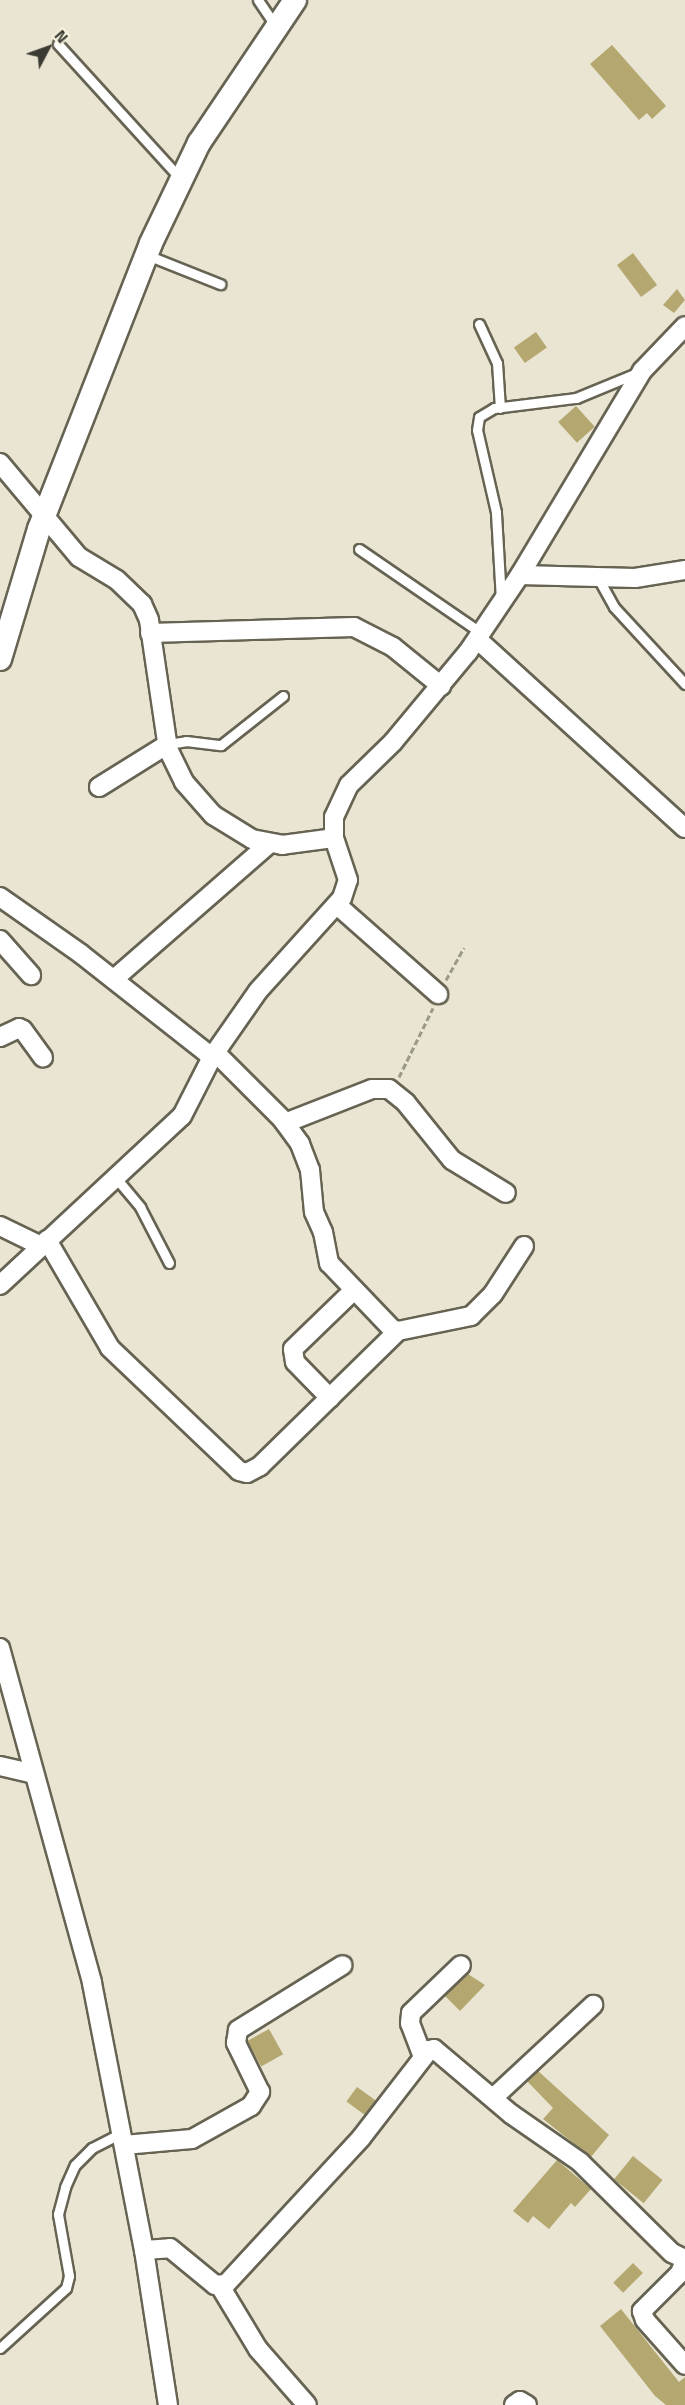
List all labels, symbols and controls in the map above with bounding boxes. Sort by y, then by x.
north arrow [18,18,78,78]
text: N [49,24,74,48]

